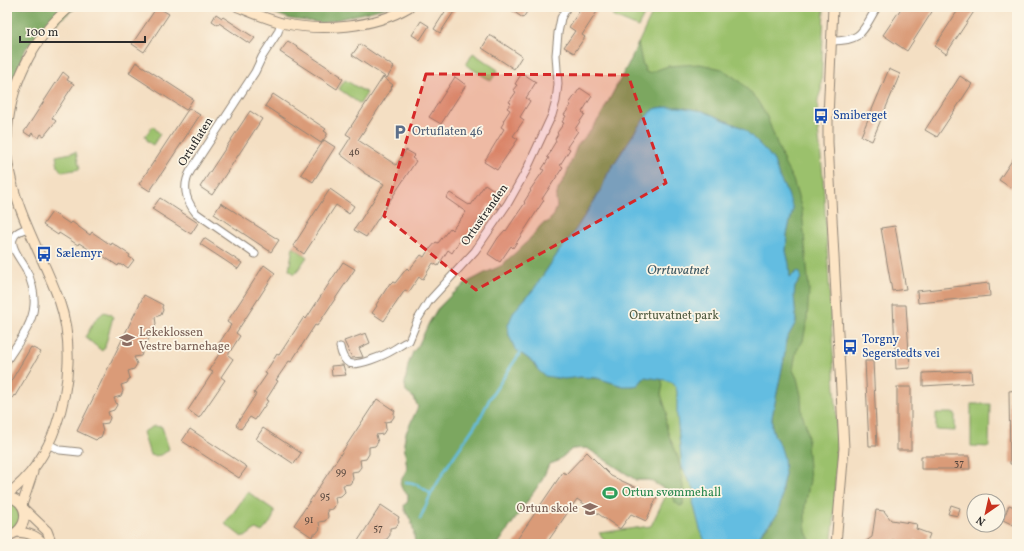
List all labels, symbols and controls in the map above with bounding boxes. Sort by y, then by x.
scale bar [20,18,145,44]
text: 100 m [26,25,59,41]
bus stop icon: Smiberget [812,107,830,125]
place label: Smiberget [833,108,887,124]
street label: Ortuflaten [175,114,217,170]
parking icon: Ortuflaten 46 [391,123,409,141]
place label: Ortuflaten 46 [412,124,483,140]
house number: 46 [349,145,359,159]
street label: Ortustranden [458,181,512,249]
bus stop icon: Sælemyr [35,245,53,263]
place label: Sælemyr [56,246,102,262]
water label: Orrtuvatnet [647,262,710,280]
park label: Orrtuvatnet park [629,308,719,324]
place label: Lekeklossen Vestre barnehage [139,325,230,355]
school or university icon: Lekeklossen Vestre barnehage [118,331,136,349]
place label: Torgny Segerstedts vei [862,332,940,362]
bus stop icon: Torgny Segerstedts vei [841,338,859,356]
house number: 37 [954,456,964,470]
house number: 99 [336,465,346,479]
sports icon: Ortun svømmehall [601,484,619,502]
place label: Ortun svømmehall [622,485,721,501]
house number: 95 [320,489,330,503]
north arrow [966,493,1006,533]
school or university icon: Ortun skole [581,500,599,518]
place label: Ortun skole [517,501,578,517]
text: N [974,512,989,529]
house number: 91 [304,513,314,527]
house number: 57 [373,521,383,535]

